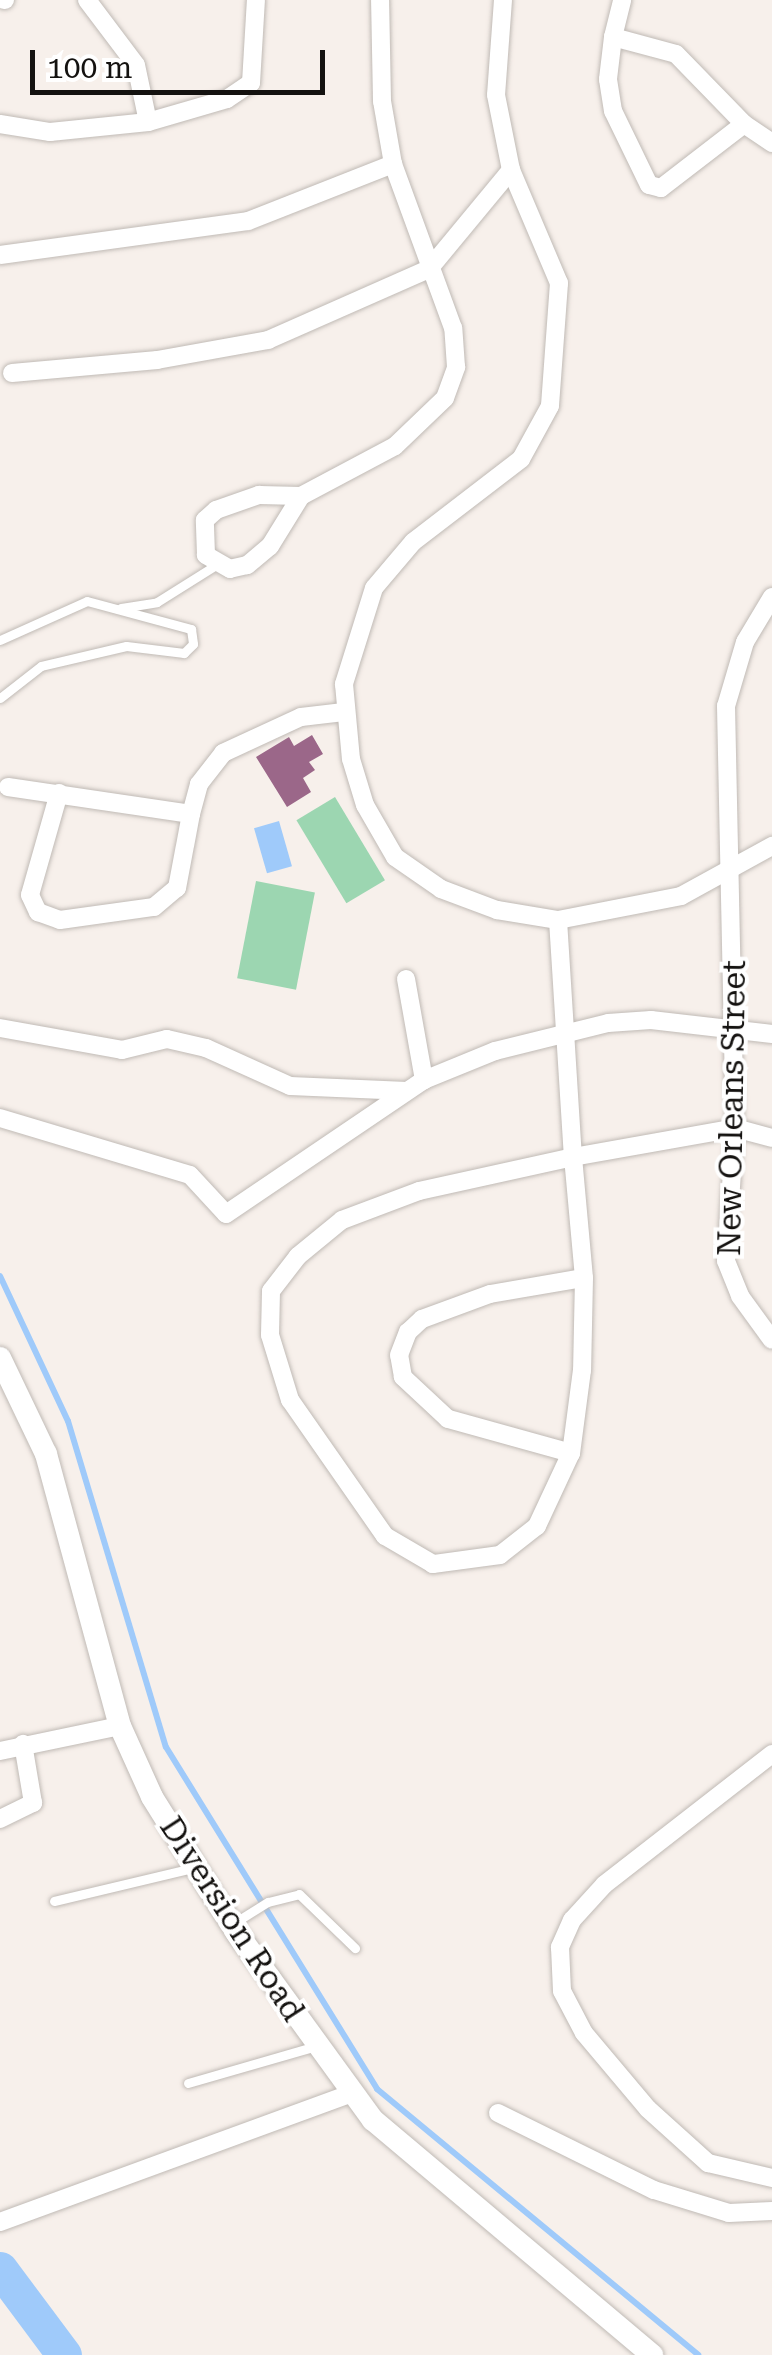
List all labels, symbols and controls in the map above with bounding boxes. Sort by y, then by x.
scale bar [35,30,330,92]
text: 100 m [47,50,132,85]
street label: New Orleans Street [710,960,754,1256]
street label: Diversion Road [152,1810,312,2028]

